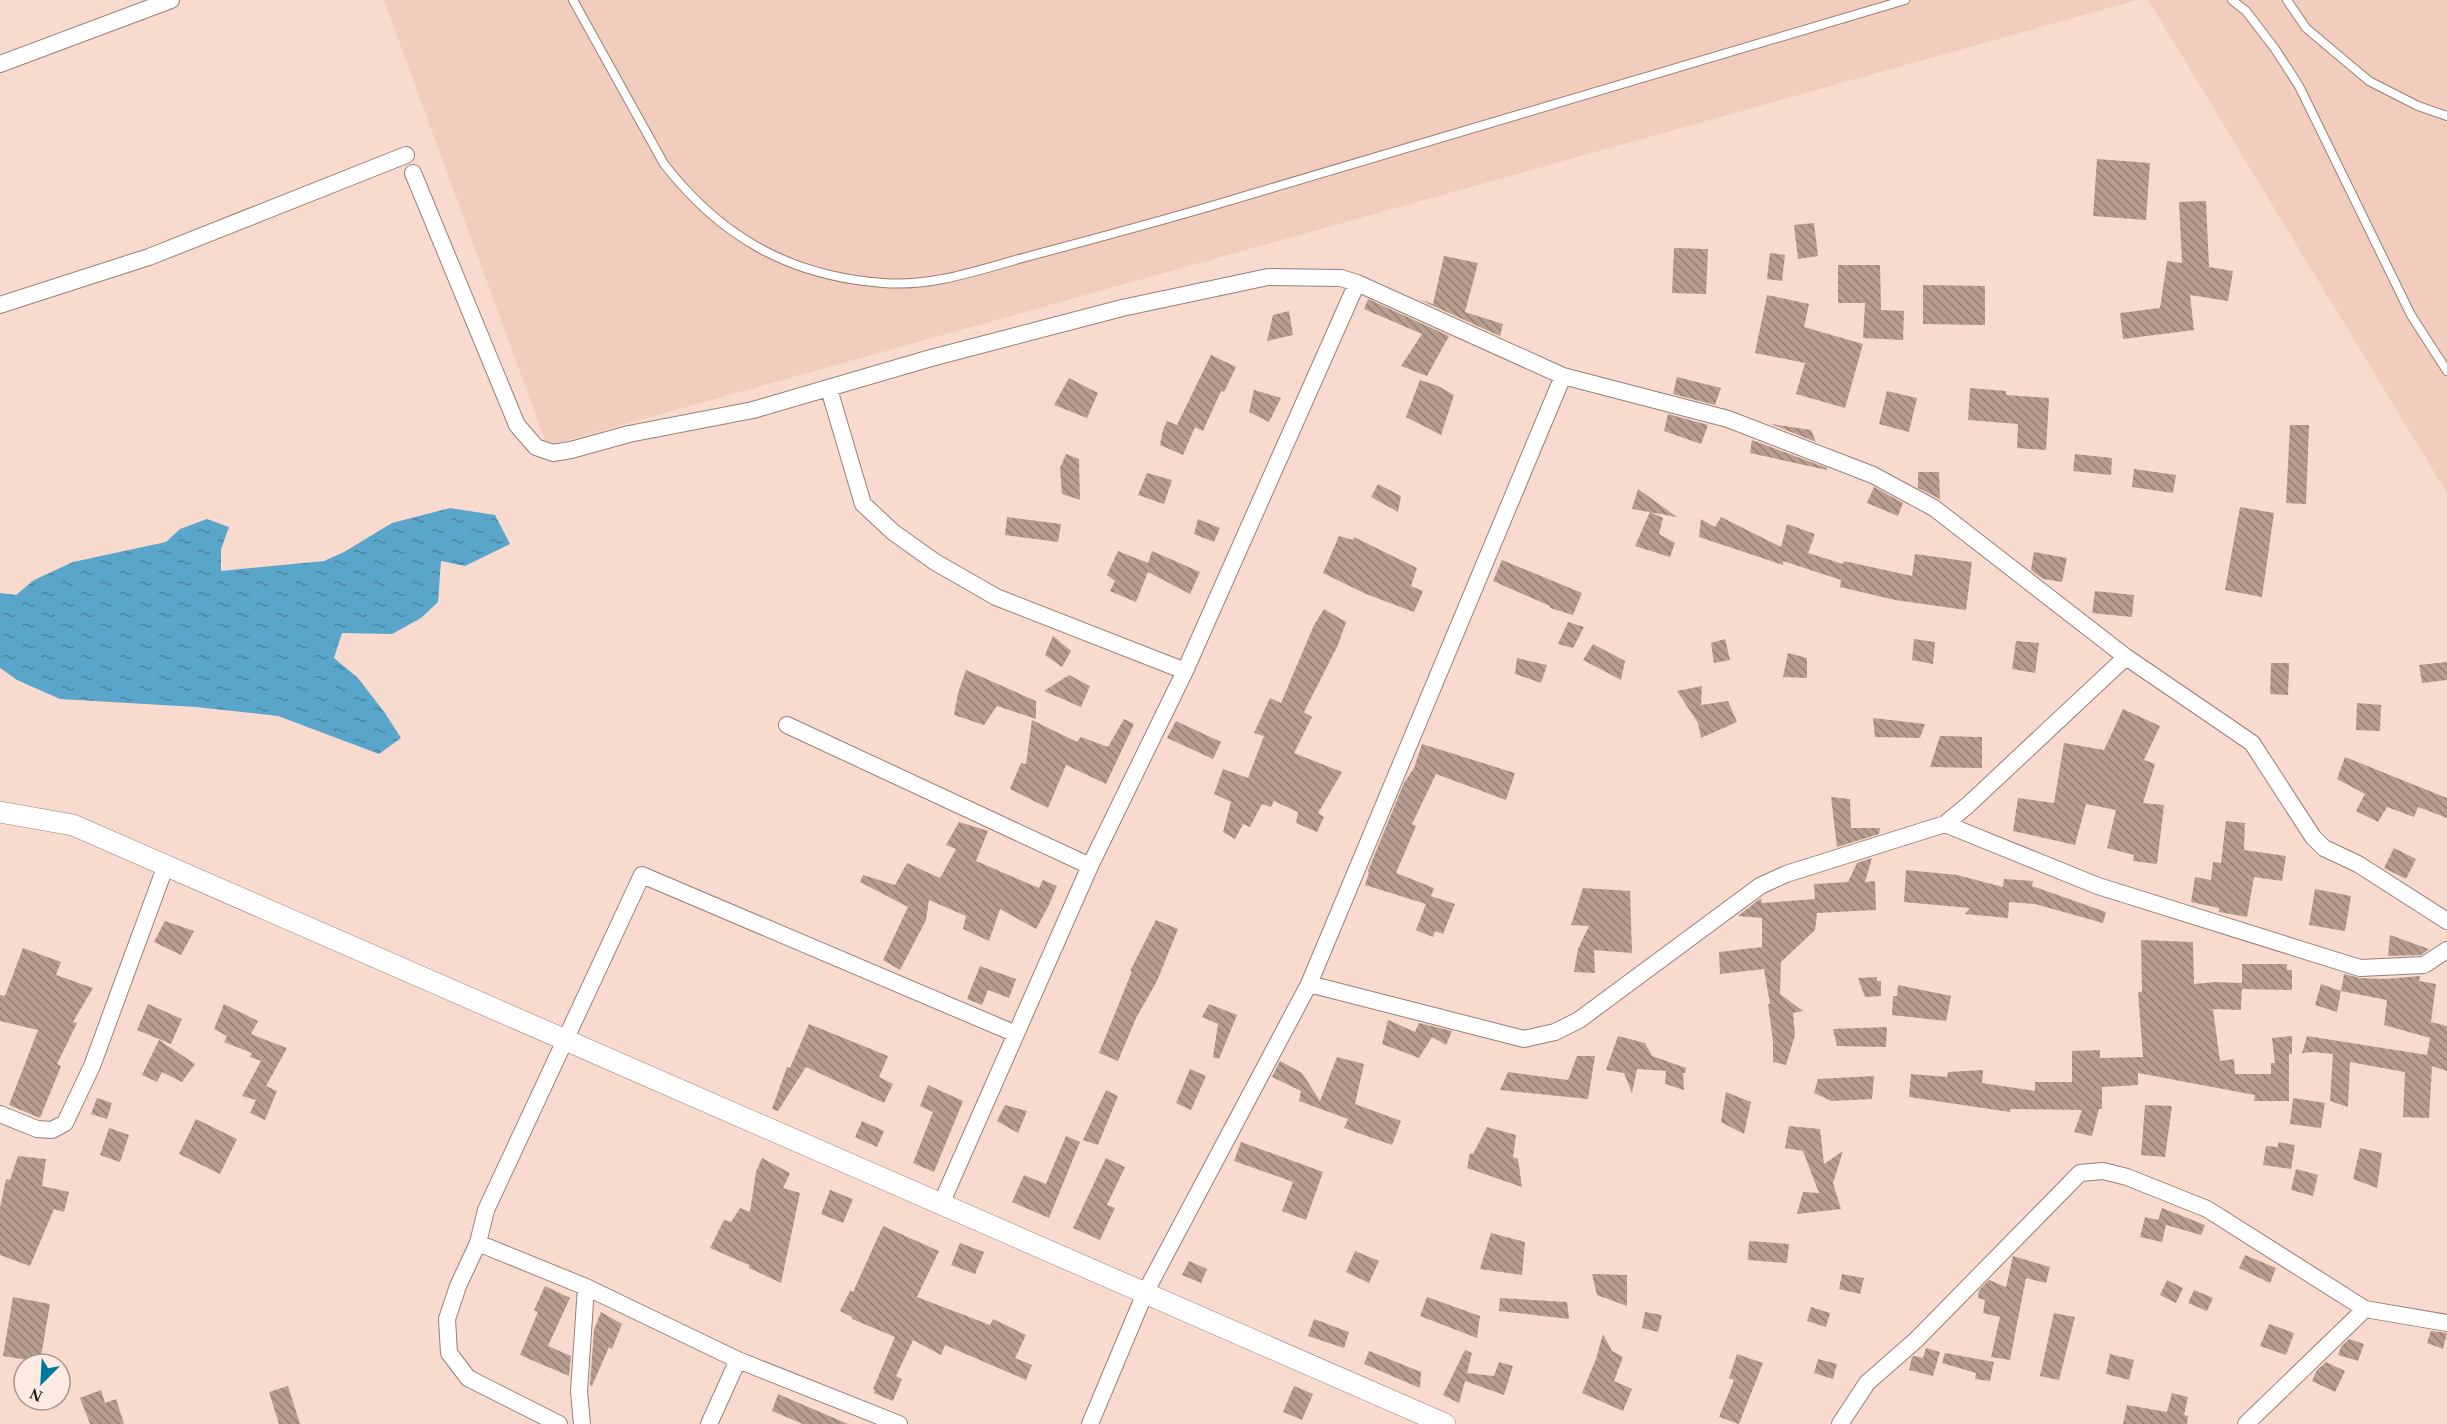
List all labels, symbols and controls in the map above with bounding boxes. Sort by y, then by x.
north arrow [12,1352,72,1412]
text: N [27,1385,45,1405]

